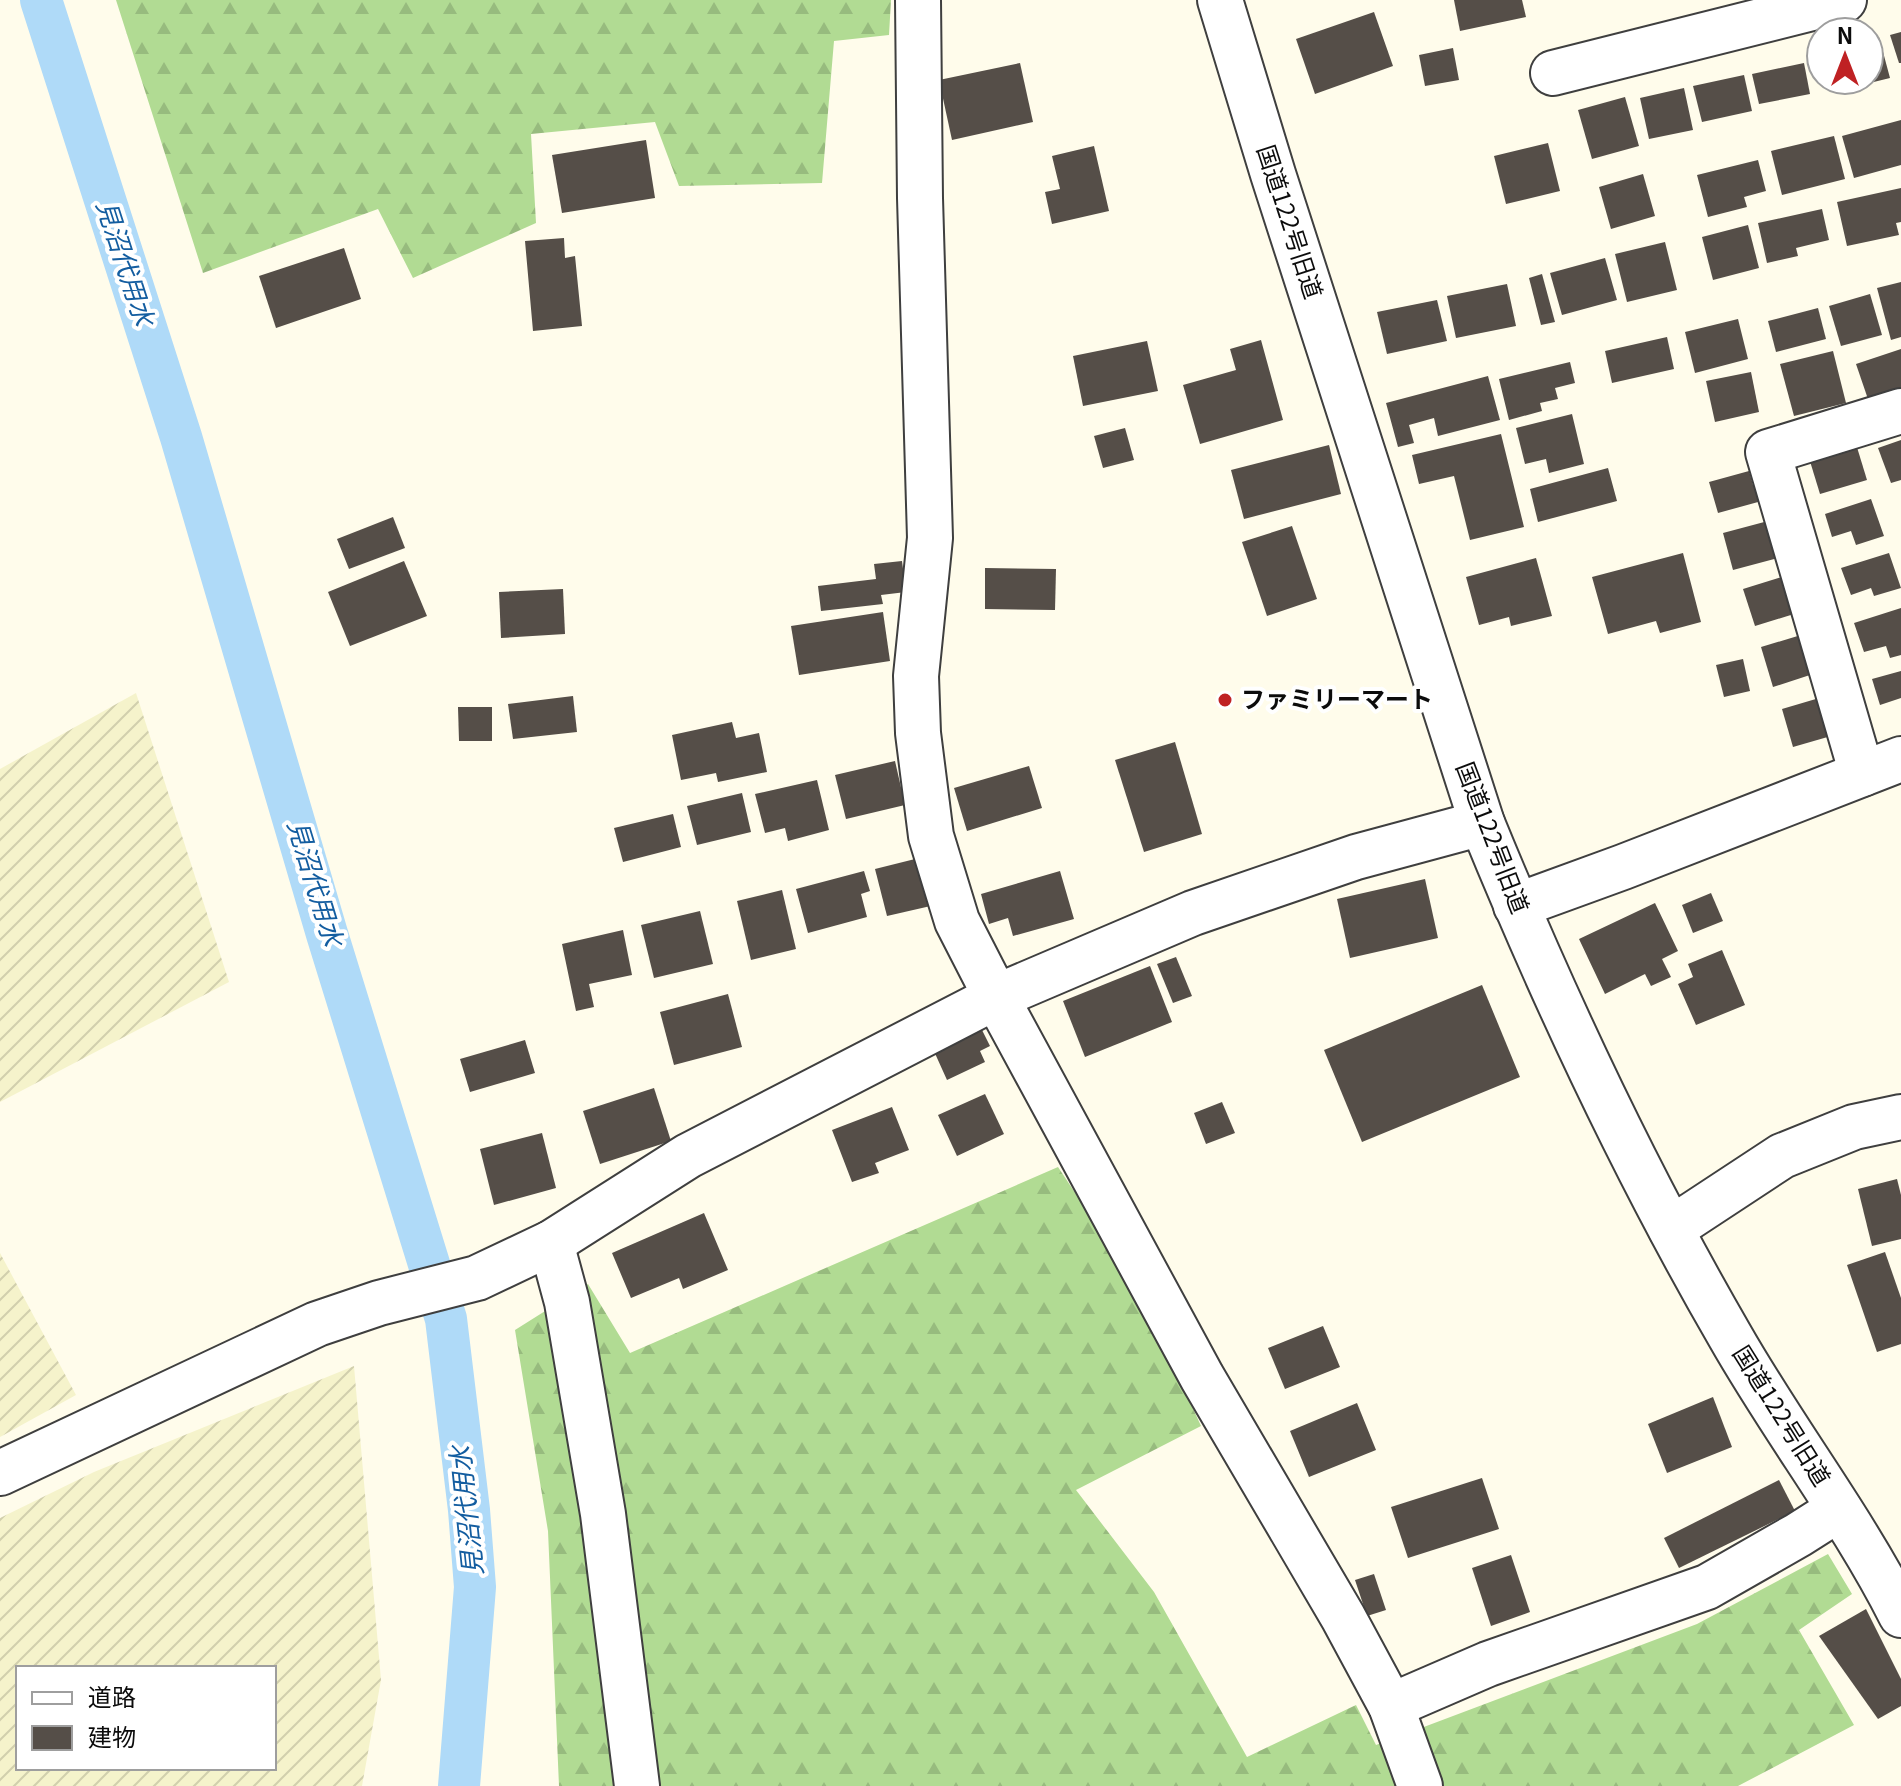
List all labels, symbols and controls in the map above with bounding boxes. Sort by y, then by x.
north arrow [1805,16,1885,96]
text: N [1837,18,1853,50]
street label: 国道122号旧道 [1250,140,1333,303]
water label: 見沼代用水 [90,195,166,333]
place label: ファミリーマート [1241,680,1433,715]
marker: ファミリーマート [1216,691,1234,709]
street label: 国道122号旧道 [1449,756,1539,918]
water label: 見沼代用水 [281,815,355,953]
street label: 国道122号旧道 [1726,1338,1840,1492]
water label: 見沼代用水 [439,1442,490,1578]
legend [16,1666,276,1770]
text: 道路 [88,1678,136,1713]
text: 建物 [88,1718,136,1753]

